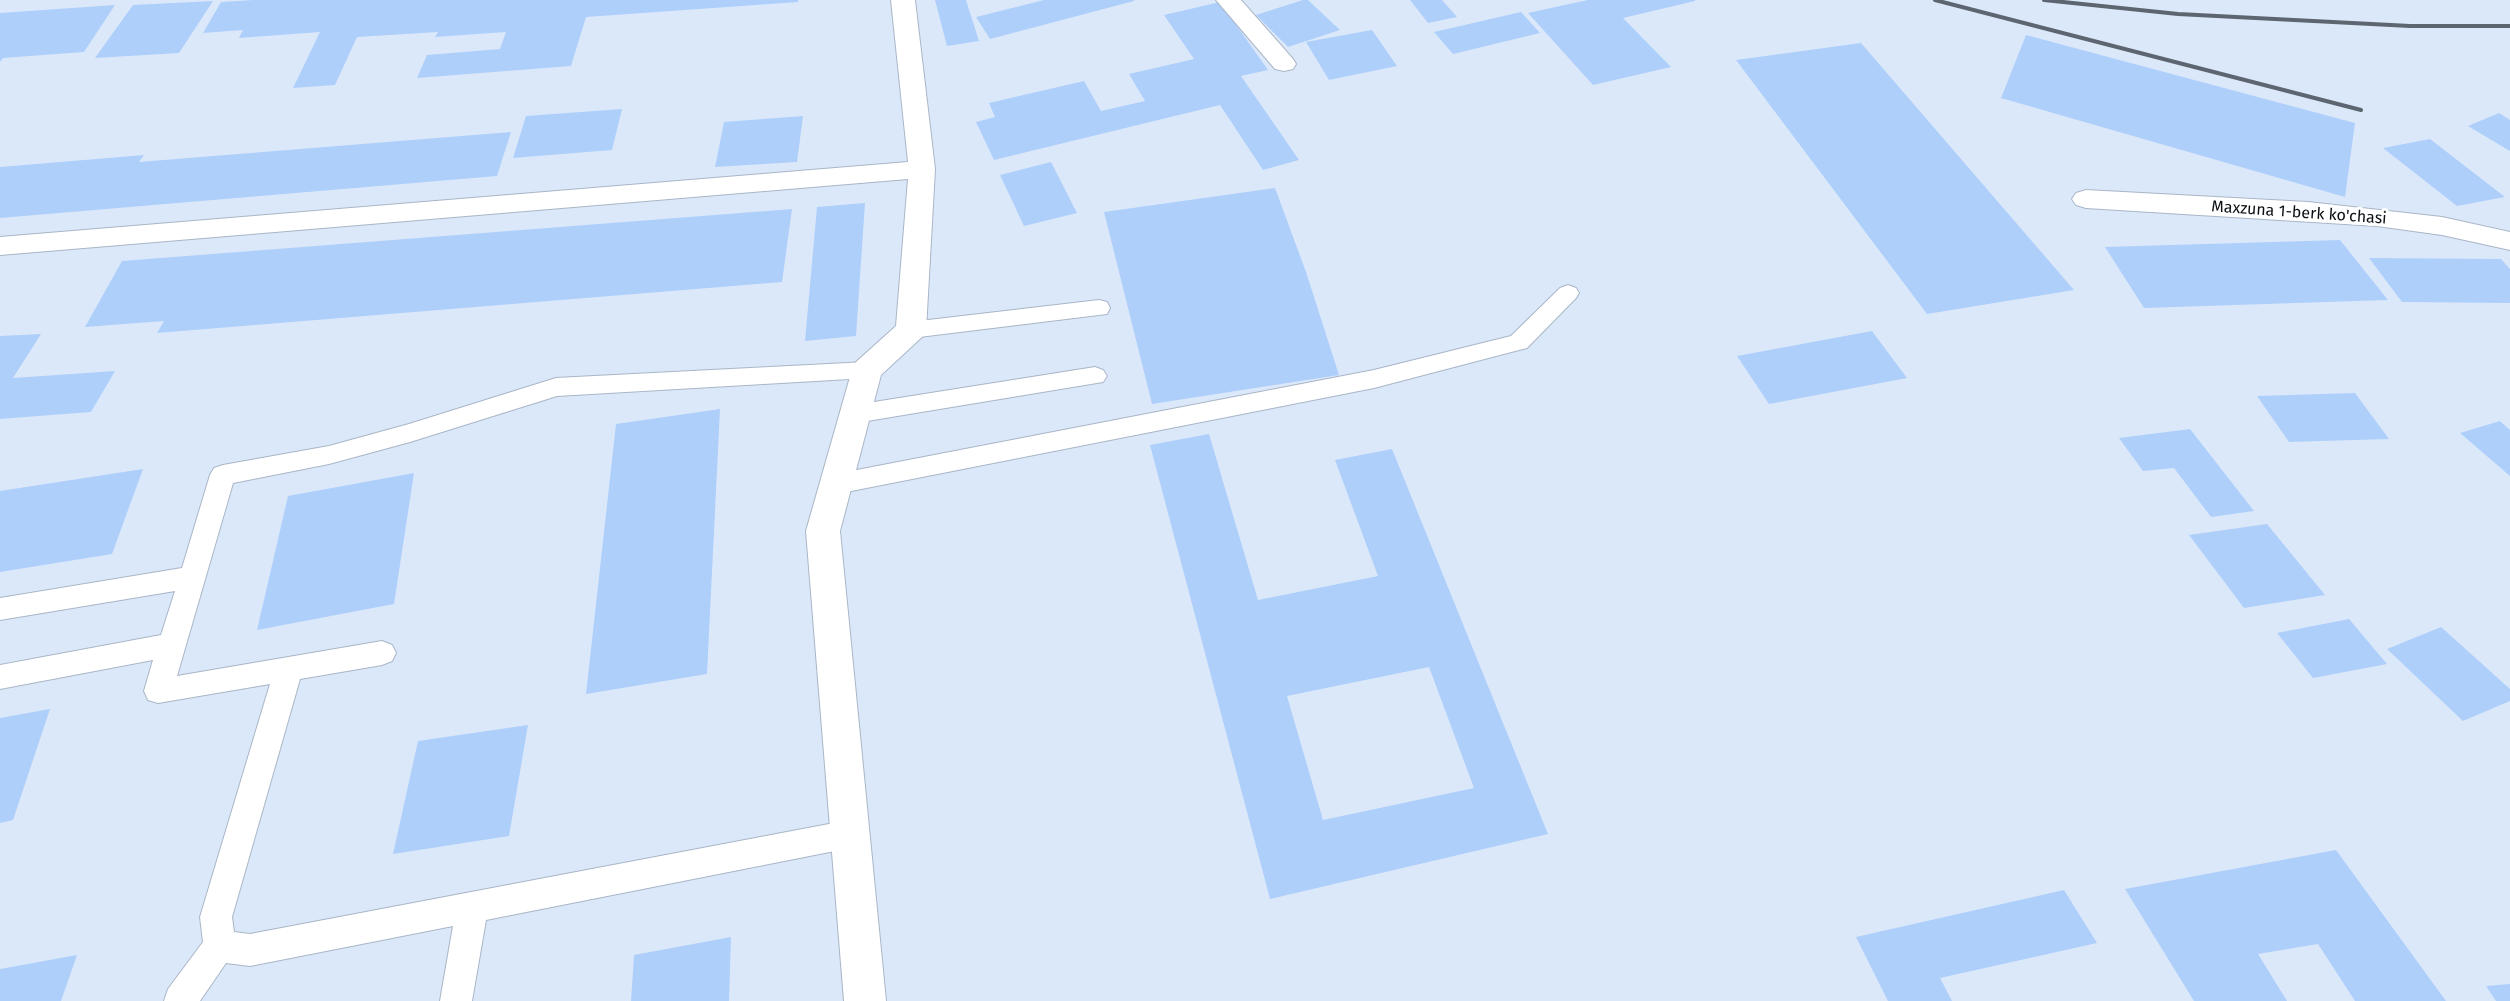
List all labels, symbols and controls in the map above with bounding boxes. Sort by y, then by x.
street label: Maxzuna 1-berk ko'chasi [2211,197,2387,229]

